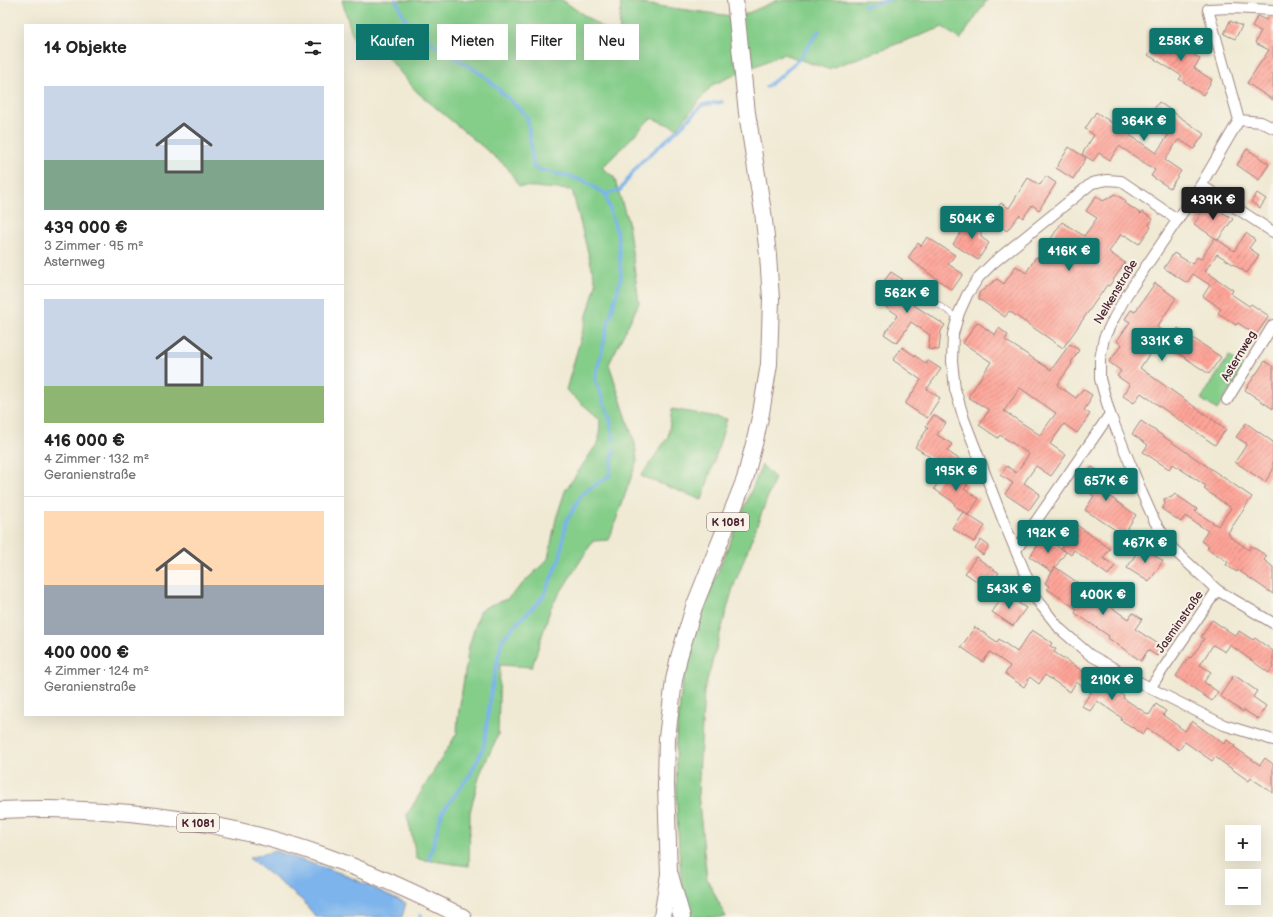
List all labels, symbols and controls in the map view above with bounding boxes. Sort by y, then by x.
chip: Kaufen [356,24,429,60]
chip: Mieten [437,24,508,60]
chip: Filter [516,24,576,60]
chip: Neu [584,24,639,60]
pin: 258K € [1148,28,1214,62]
text: 258K € [1158,33,1204,49]
icon: filters [302,37,324,59]
text: 14 Objekte [44,38,127,58]
pin: 364K € [1111,108,1177,142]
icon: home [148,112,220,184]
text: 364K € [1121,113,1167,129]
pin: 439K € [1180,187,1246,221]
text: 439K € [1190,192,1236,208]
pin: 504K € [939,206,1005,240]
text: 504K € [949,211,995,227]
text: 439 000 € [44,218,128,238]
text: 3 Zimmer · 95 m² [44,238,144,254]
pin: 416K € [1036,238,1102,272]
text: 416K € [1048,243,1090,259]
text: Asternweg [44,254,105,270]
street label: Nelkenstraße [1091,257,1141,327]
pin: 562K € [874,280,940,314]
text: 562K € [884,285,930,301]
icon: home [148,325,220,397]
pin: 331K € [1129,328,1195,362]
street label: Asternweg [1218,328,1260,384]
text: 331K € [1141,333,1183,349]
text: 416 000 € [44,431,125,451]
text: 4 Zimmer · 132 m² [44,451,149,467]
pin: 195K € [923,458,989,492]
text: 195K € [935,463,977,479]
text: Geranienstraße [44,467,136,483]
pin: 657K € [1073,468,1139,502]
text: 657K € [1084,473,1128,489]
road number: K 1081 [707,513,749,531]
pin: 192K € [1015,520,1081,554]
text: 192K € [1026,525,1070,541]
pin: 467K € [1112,530,1178,564]
text: 467K € [1123,535,1167,551]
icon: home [148,537,220,609]
pin: 543K € [976,576,1042,610]
text: 543K € [987,581,1031,597]
pin: 400K € [1070,582,1136,616]
text: 400K € [1080,587,1126,603]
street label: Jasminstraße [1153,588,1207,656]
text: 400 000 € [44,643,129,663]
text: 4 Zimmer · 124 m² [44,663,149,679]
pin: 210K € [1079,667,1145,701]
text: 210K € [1090,672,1134,688]
text: Geranienstraße [44,679,136,695]
road number: K 1081 [177,814,219,832]
map controls [1225,825,1261,905]
button: + [1225,825,1261,861]
button: − [1225,869,1261,905]

